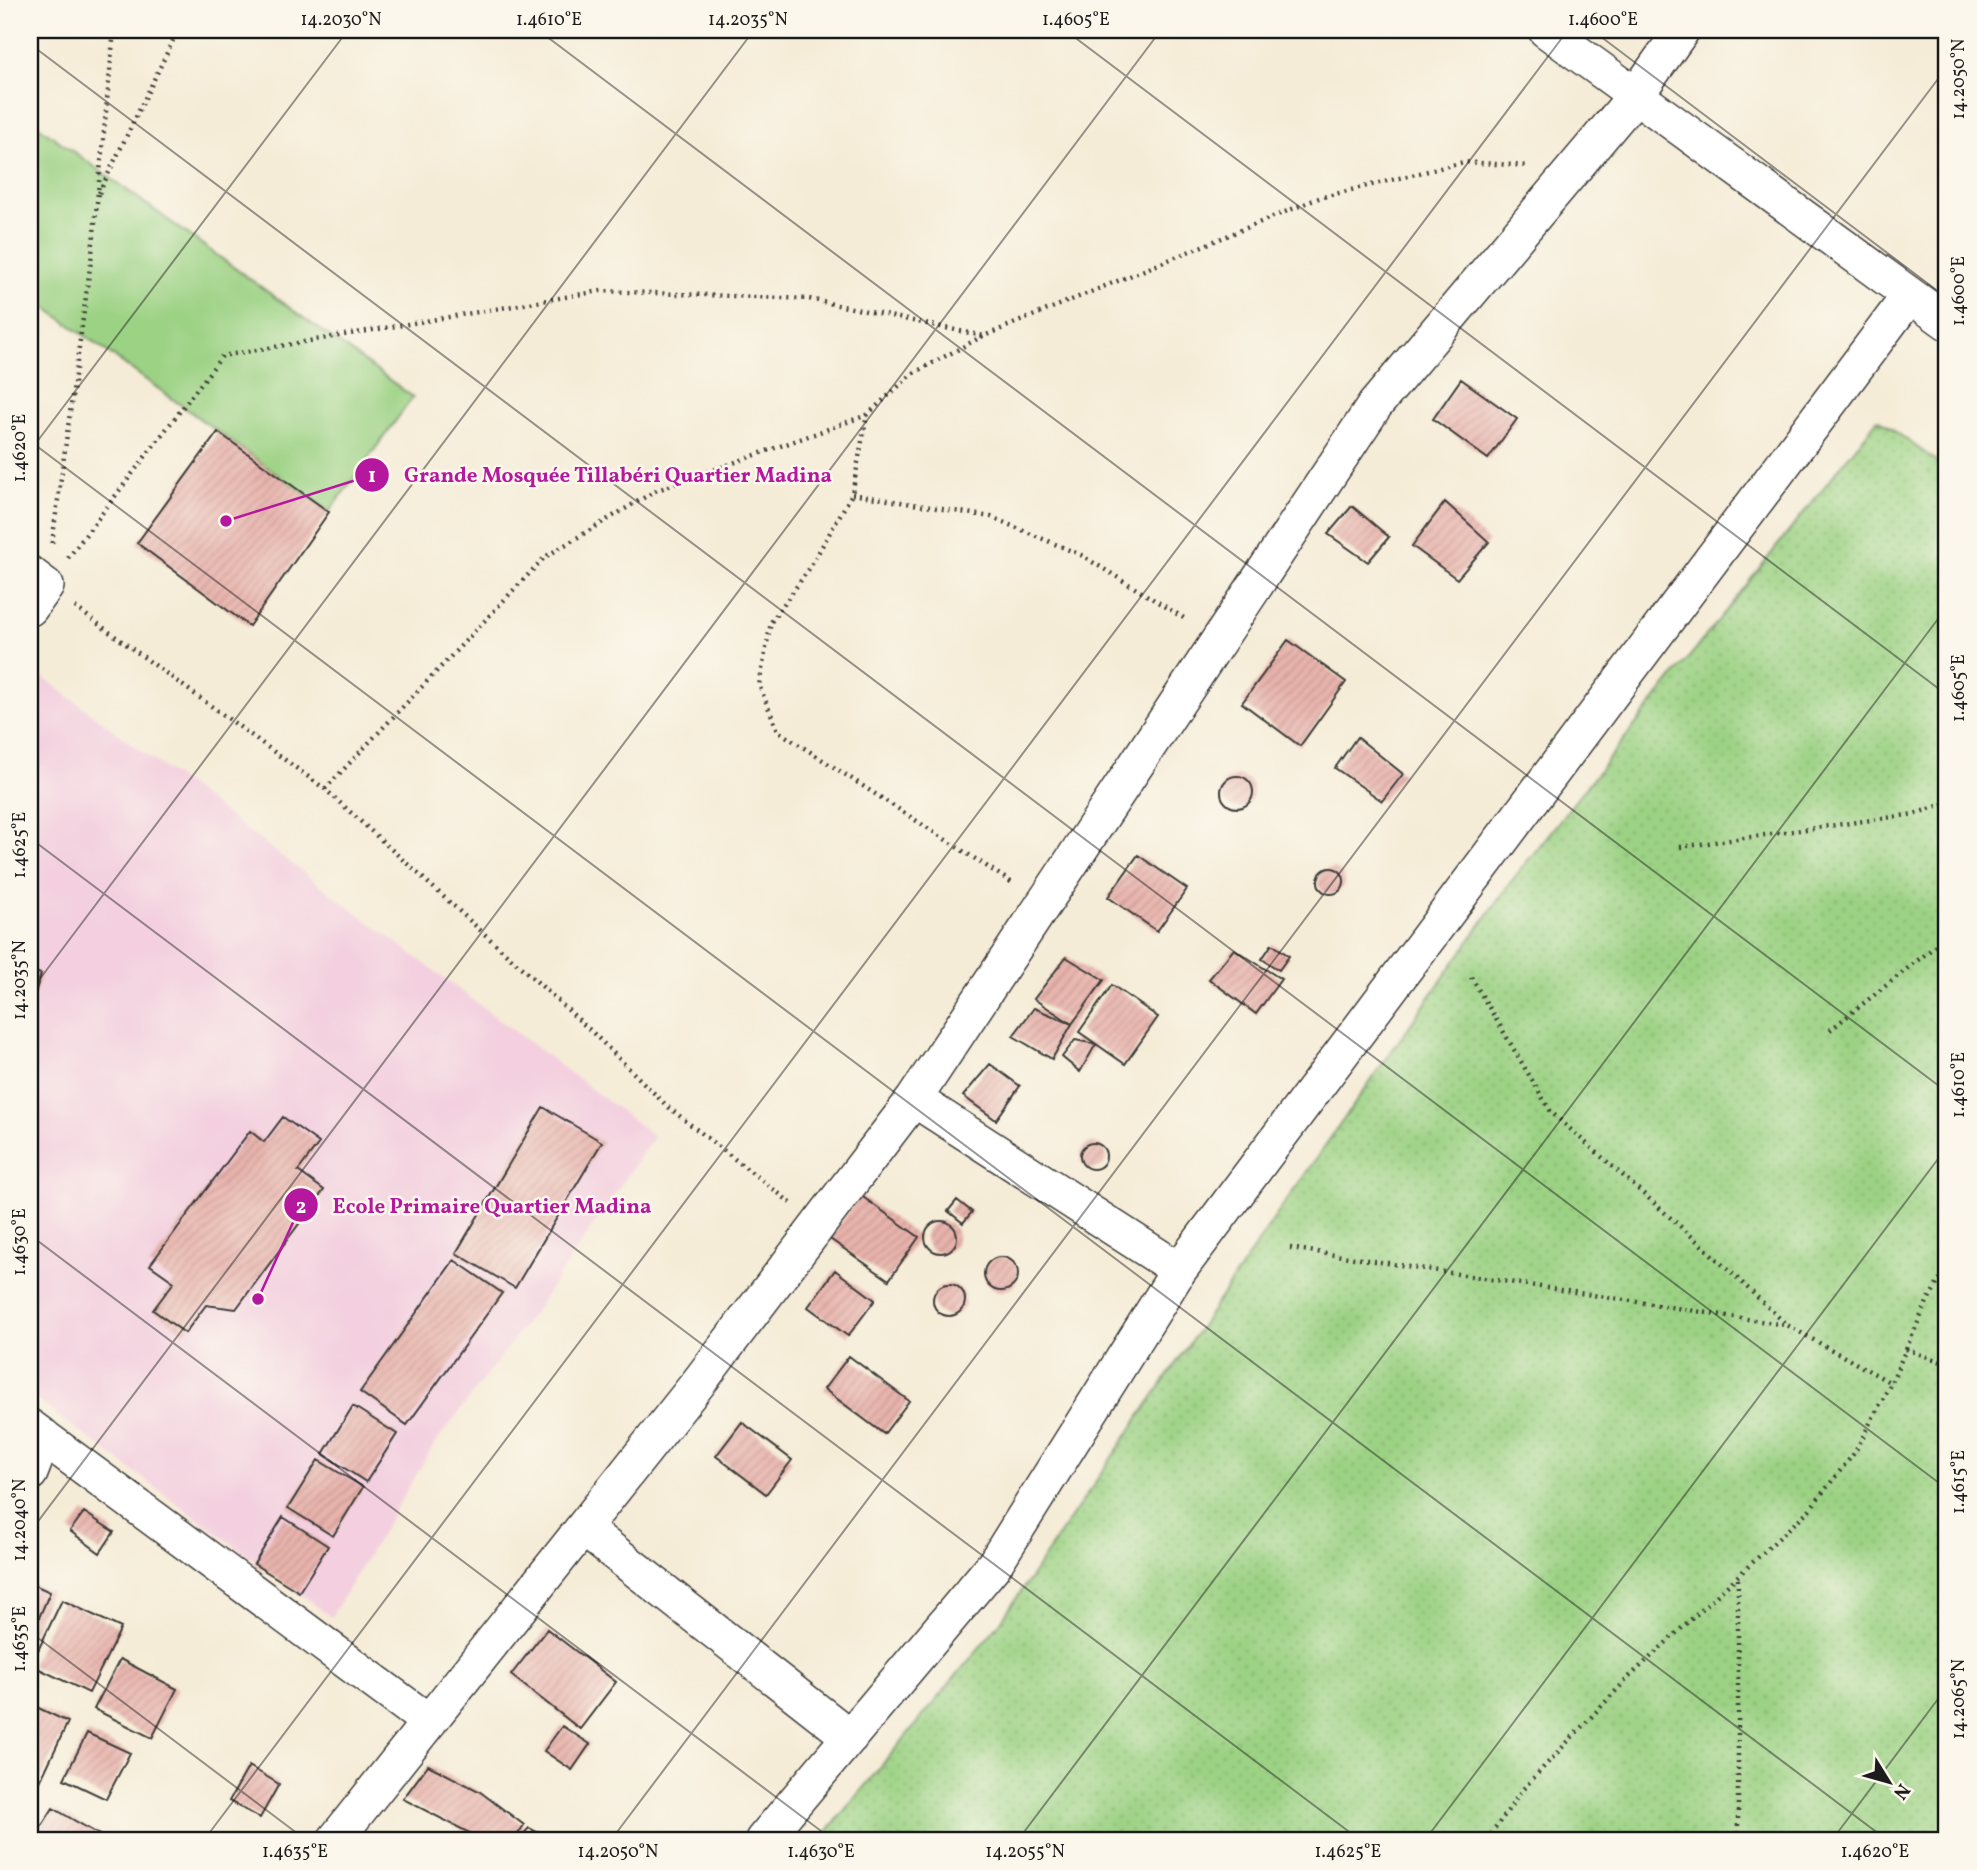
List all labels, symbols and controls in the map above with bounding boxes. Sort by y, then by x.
text: 14.2030°N [300,8,382,33]
text: 1.4610°E [516,8,582,33]
text: 14.2035°N [708,8,788,33]
text: 1.4605°E [1042,8,1110,33]
text: 1.4600°E [1568,8,1638,33]
text: 14.2050°N [1947,39,1972,119]
text: 1.4600°E [1947,256,1972,326]
text: 1.4620°E [8,414,33,482]
callout: Grande Mosquée Tillabéri Quartier Madina [355,454,846,496]
text: 1 [368,462,376,491]
text: Grande Mosquée Tillabéri Quartier Madina [404,462,832,491]
text: 1.4605°E [1947,654,1972,722]
text: 1.4625°E [8,811,33,878]
text: 14.2035°N [8,940,33,1020]
text: 1.4610°E [1947,1052,1972,1118]
callout: Ecole Primaire Quartier Madina [284,1184,666,1226]
text: 2 [296,1193,306,1222]
text: Ecole Primaire Quartier Madina [333,1193,651,1222]
text: 1.4630°E [8,1208,33,1276]
text: 1.4615°E [1947,1450,1972,1514]
text: 14.2040°N [8,1479,33,1561]
text: 1.4635°E [8,1606,33,1672]
text: 14.2065°N [1947,1659,1972,1739]
north arrow [1854,1748,1924,1818]
text: N [1886,1778,1916,1805]
text: 1.4635°E [262,1840,328,1865]
text: 14.2050°N [578,1840,658,1865]
text: 1.4630°E [787,1840,855,1865]
text: 14.2055°N [985,1840,1065,1865]
text: 1.4625°E [1315,1840,1382,1865]
text: 1.4620°E [1841,1840,1909,1865]

